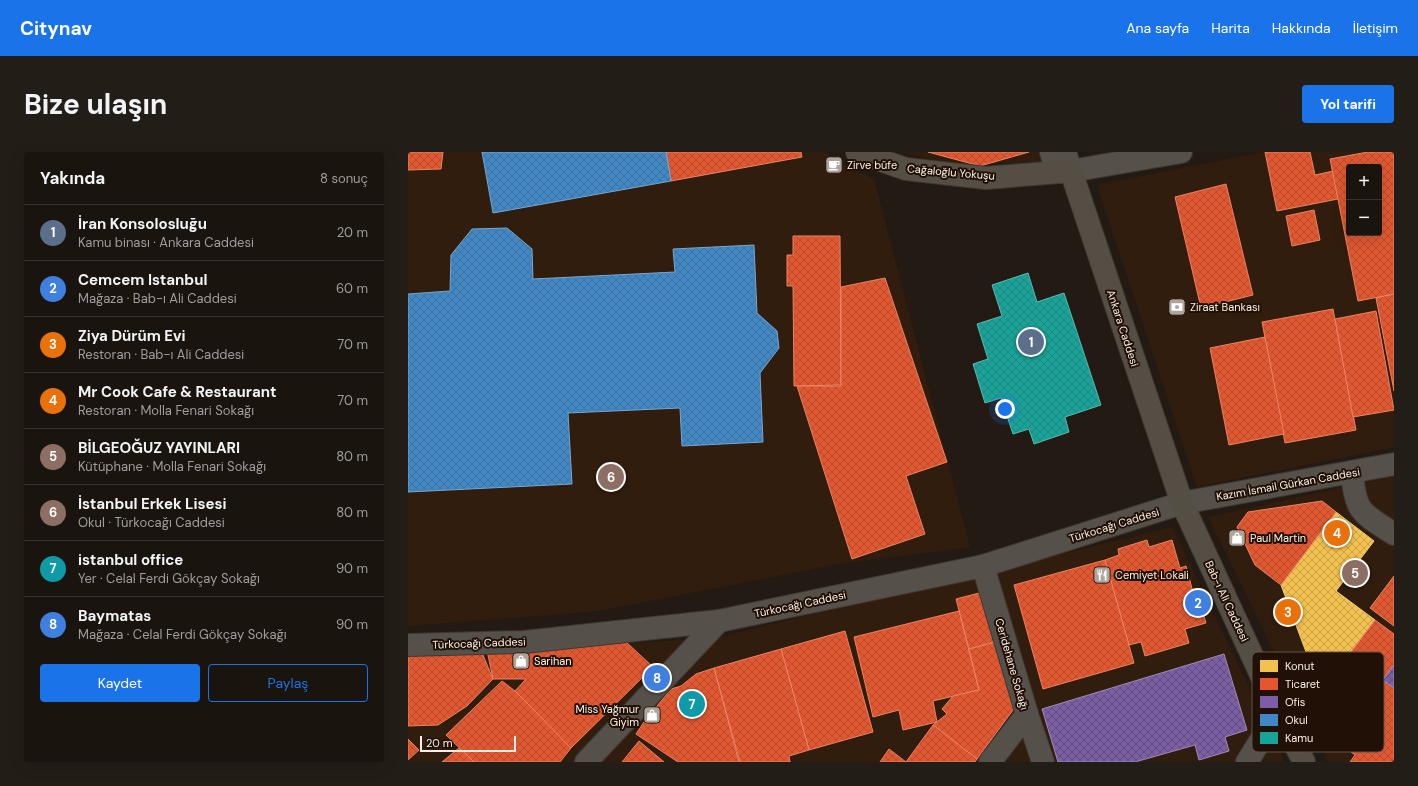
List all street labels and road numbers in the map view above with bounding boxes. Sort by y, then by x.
street label: Cağaloğlu Yokuşu [906,161,996,183]
street label: Ankara Caddesi [1104,288,1142,368]
street label: Kazım İsmail Gürkan Caddesi [1215,464,1361,504]
street label: Türkocağı Caddesi [1067,505,1161,545]
street label: Bab-ı Ali Caddesi [1202,558,1252,644]
street label: Türkocağı Caddesi [753,587,847,621]
street label: Ceridehane Sokağı [992,617,1032,711]
street label: Türkocağı Caddesi [432,634,526,652]

